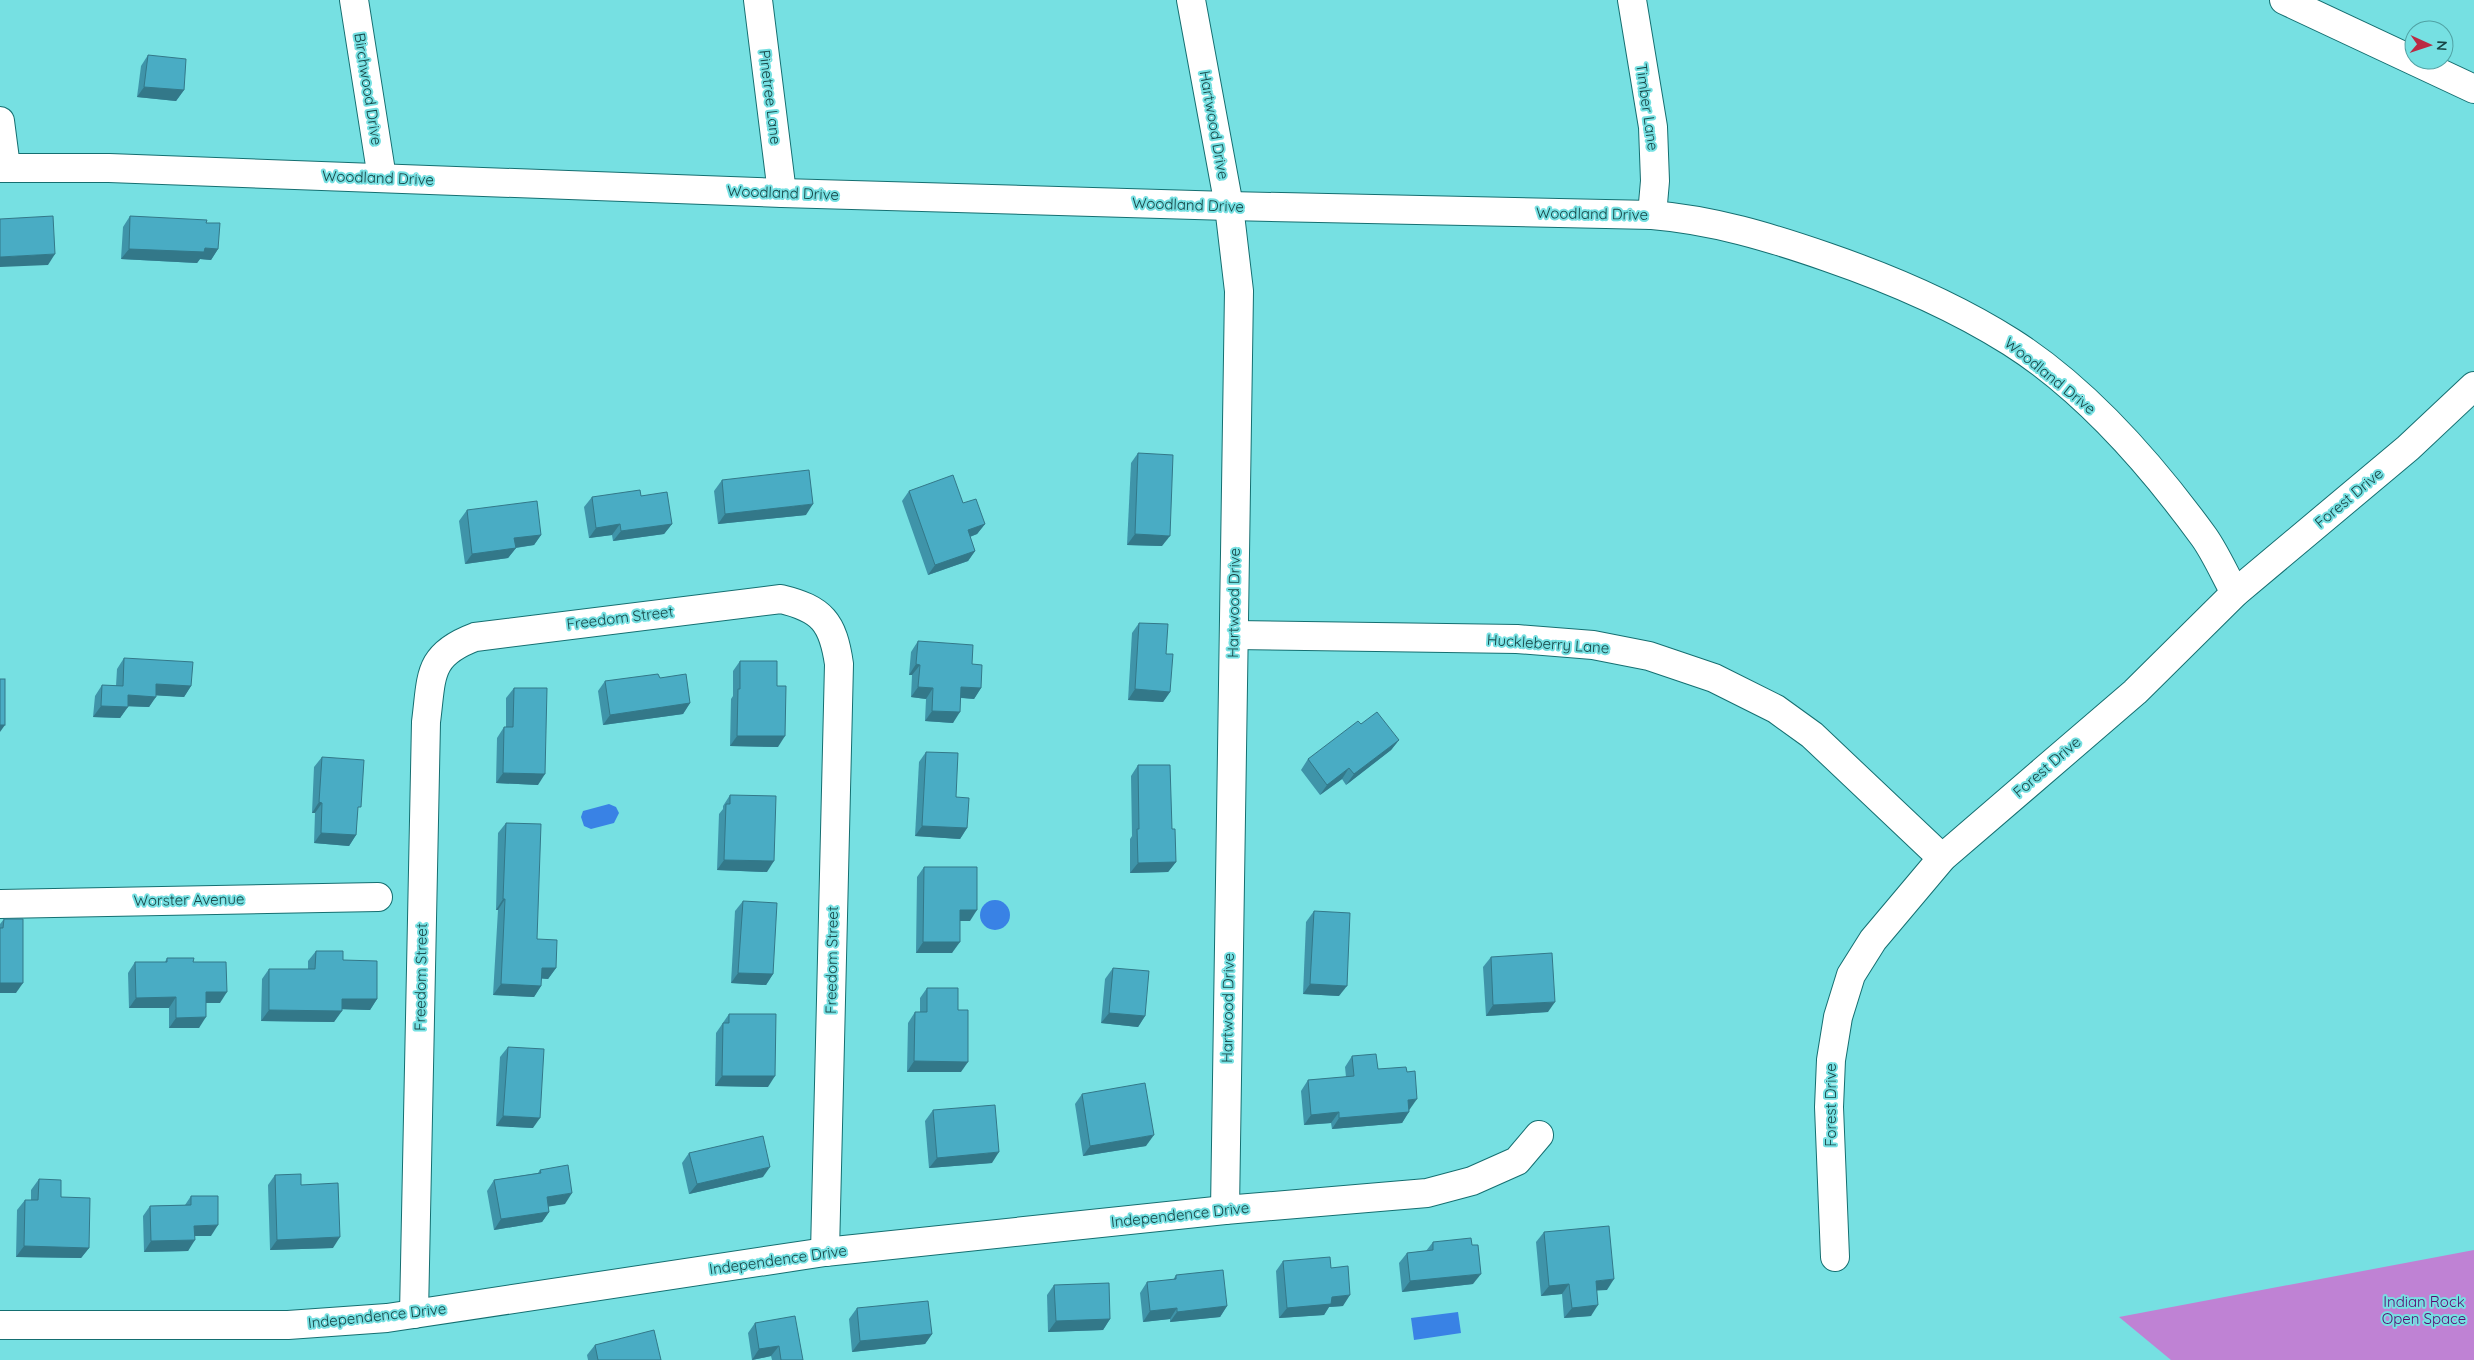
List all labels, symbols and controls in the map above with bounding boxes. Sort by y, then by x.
north arrow [2404,20,2454,70]
street label: Birchwood Drive [350,31,387,146]
text: N [2433,40,2451,51]
street label: Pinetree Lane [755,49,786,145]
street label: Timber Lane [1632,62,1663,152]
street label: Hartwood Drive [1196,69,1233,181]
street label: Woodland Drive [322,166,434,189]
street label: Woodland Drive [727,181,839,204]
street label: Woodland Drive [1132,193,1244,216]
street label: Woodland Drive [1536,203,1648,224]
street label: Woodland Drive [2001,333,2100,418]
street label: Forest Drive [2311,463,2387,532]
street label: Hartwood Drive [1223,548,1244,658]
street label: Freedom Street [565,602,675,633]
street label: Huckleberry Lane [1486,630,1610,657]
street label: Forest Drive [2009,732,2084,801]
street label: Worster Avenue [133,889,245,910]
street label: Freedom Street [821,906,842,1014]
street label: Freedom Street [410,923,431,1031]
street label: Hartwood Drive [1217,953,1238,1063]
street label: Forest Drive [1821,1063,1840,1147]
street label: Independence Drive [1110,1198,1250,1231]
street label: Independence Drive [708,1240,848,1279]
park label: Indian Rock Open Space [2382,1292,2466,1328]
street label: Independence Drive [307,1299,447,1332]

